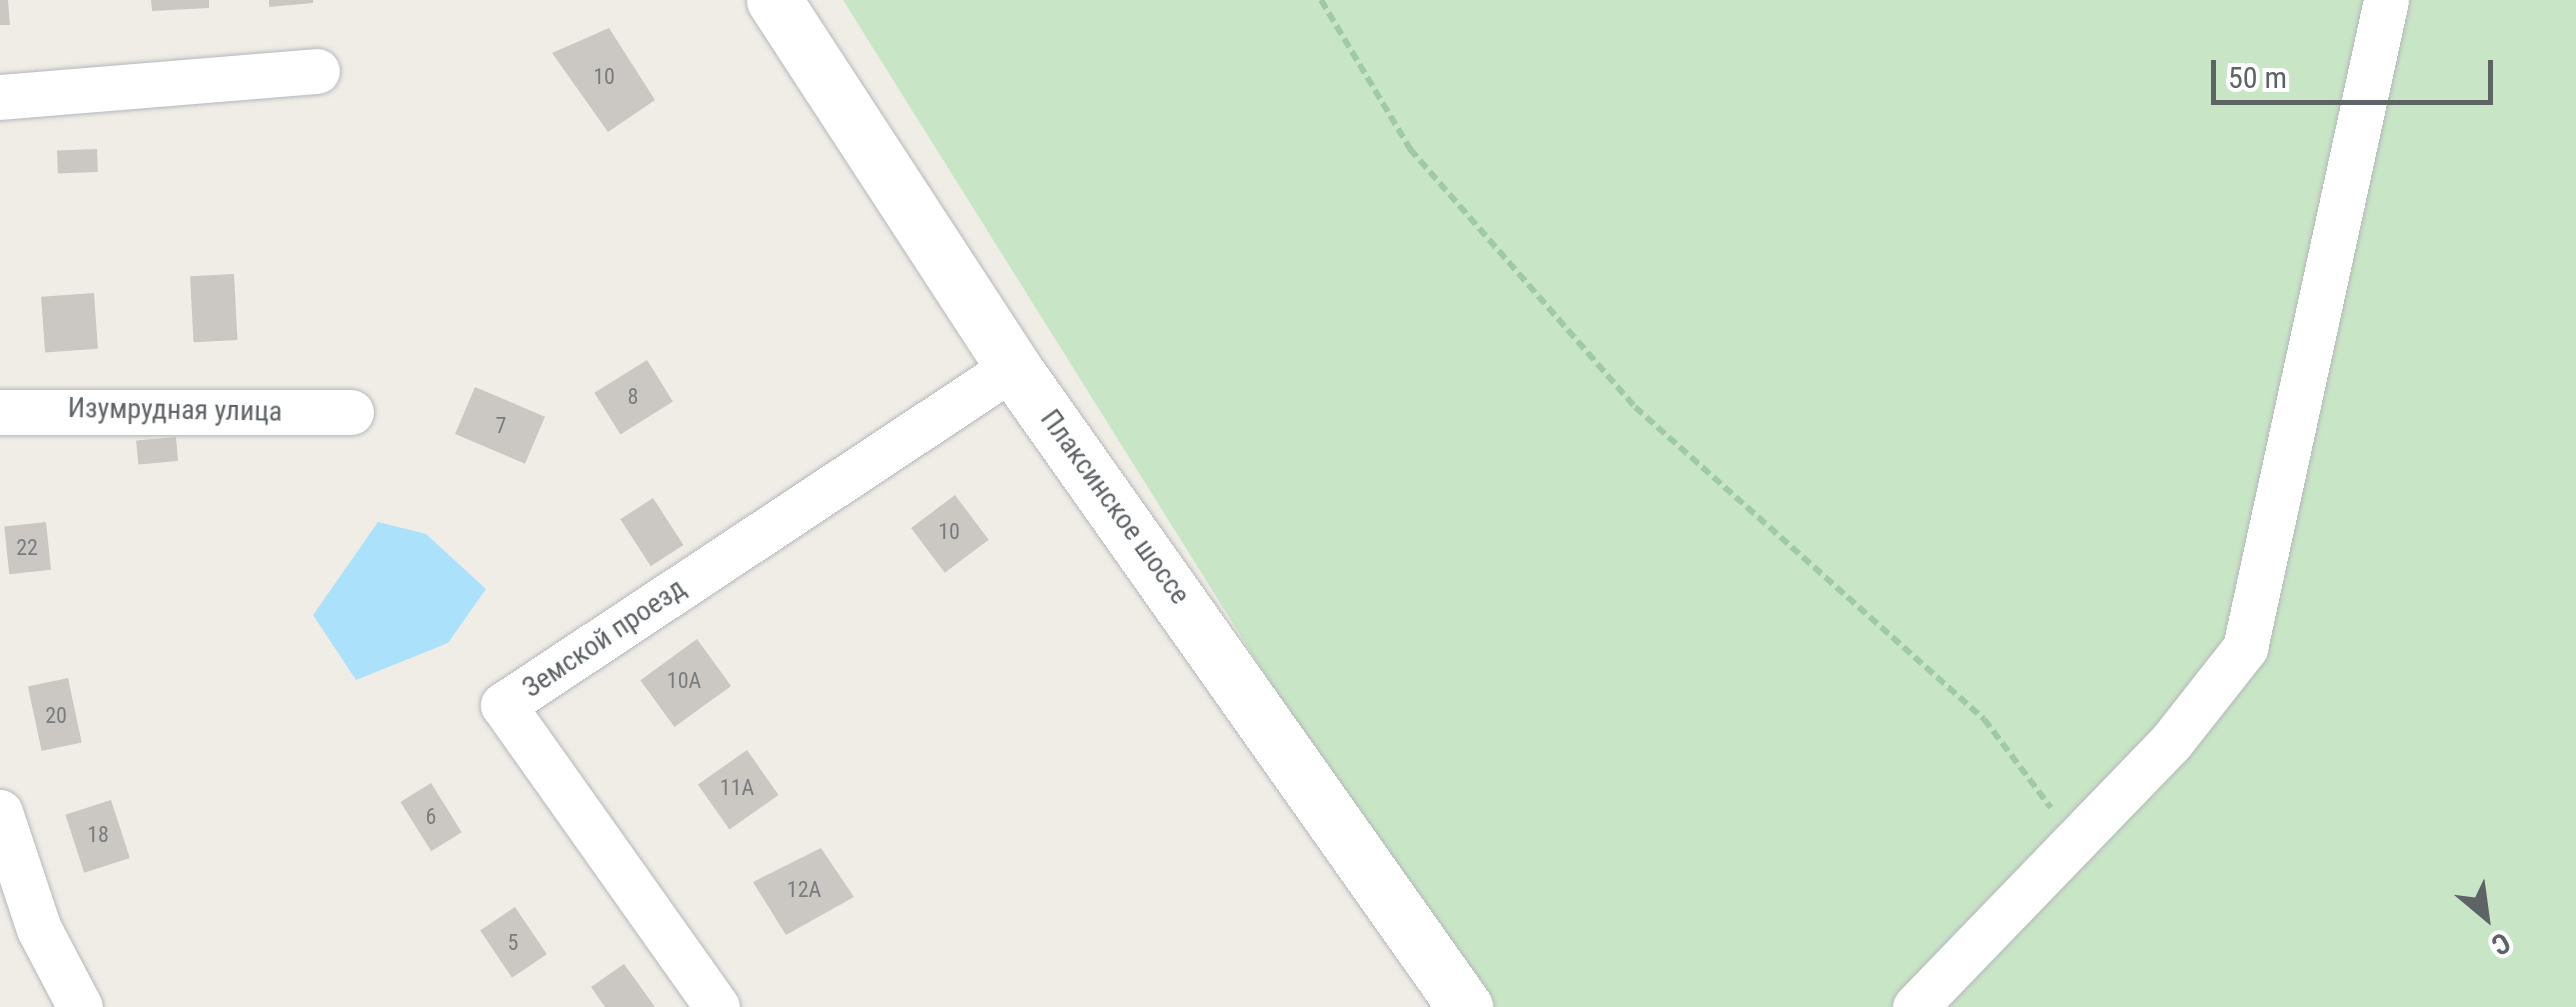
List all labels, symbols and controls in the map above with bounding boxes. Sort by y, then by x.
scale bar [2216,40,2498,102]
text: 50 m [2228,60,2287,95]
house number: 10 [593,64,615,90]
house number: 8 [628,384,638,410]
street label: Изумрудная улица [67,391,283,429]
street label: Плаксинское шоссе [1033,403,1197,611]
house number: 7 [496,413,506,439]
house number: 10 [938,519,960,545]
house number: 22 [16,535,38,561]
street label: Земской проезд [516,571,692,705]
house number: 10А [667,668,701,694]
house number: 20 [45,703,67,729]
house number: 11А [720,775,754,801]
house number: 6 [426,804,436,830]
house number: 18 [87,822,109,848]
north arrow [2436,867,2536,967]
house number: 12А [787,877,821,903]
text: С [2486,925,2516,962]
house number: 5 [508,930,518,956]

